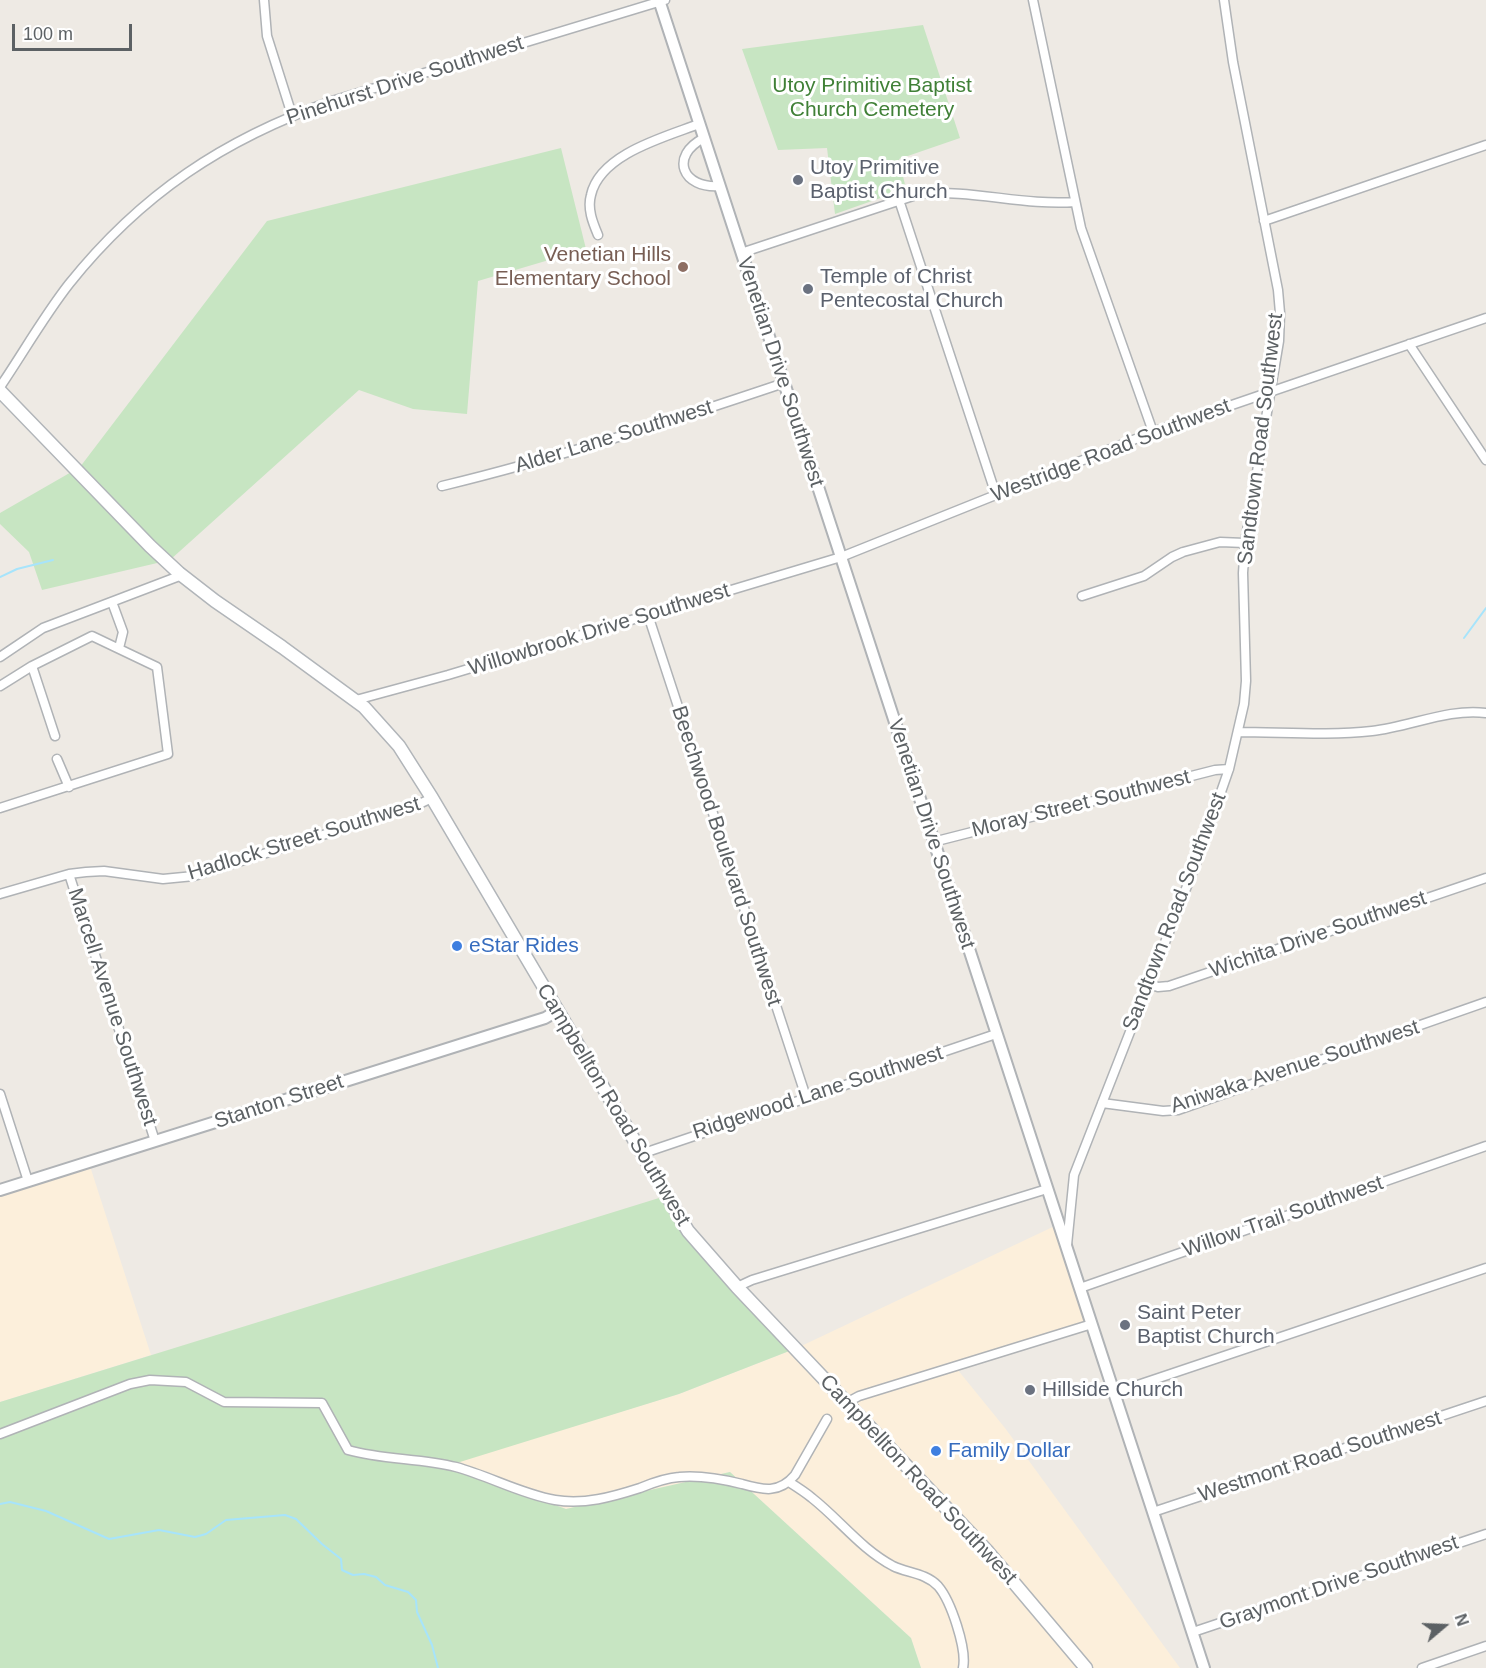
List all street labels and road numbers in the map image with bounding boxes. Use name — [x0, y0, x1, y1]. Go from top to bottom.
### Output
street label: Pinehurst Drive Southwest — [283, 31, 527, 131]
street label: Venetian Drive Southwest — [731, 254, 829, 490]
street label: Sandtown Road Southwest — [1233, 312, 1289, 566]
street label: Westridge Road Southwest — [988, 394, 1234, 508]
street label: Alder Lane Southwest — [512, 395, 716, 479]
street label: Willowbrook Drive Southwest — [465, 578, 733, 682]
street label: Beechwood Boulevard Southwest — [665, 703, 787, 1009]
street label: Venetian Drive Southwest — [882, 716, 980, 952]
street label: Moray Street Southwest — [969, 765, 1193, 843]
street label: Sandtown Road Southwest — [1118, 789, 1232, 1035]
street label: Hadlock Street Southwest — [185, 792, 423, 886]
street label: Marcell Avenue Southwest — [62, 885, 162, 1129]
street label: Wichita Drive Southwest — [1206, 886, 1430, 984]
street label: Campbellton Road Southwest — [531, 979, 695, 1231]
street label: Aniwaka Avenue Southwest — [1167, 1015, 1423, 1119]
street label: Ridgewood Lane Southwest — [690, 1041, 946, 1145]
street label: Stanton Street — [211, 1069, 347, 1135]
street label: Willow Trail Southwest — [1179, 1171, 1387, 1263]
street label: Campbellton Road Southwest — [814, 1370, 1022, 1590]
street label: Westmont Road Southwest — [1195, 1406, 1445, 1508]
street label: Graymont Drive Southwest — [1216, 1530, 1462, 1636]

